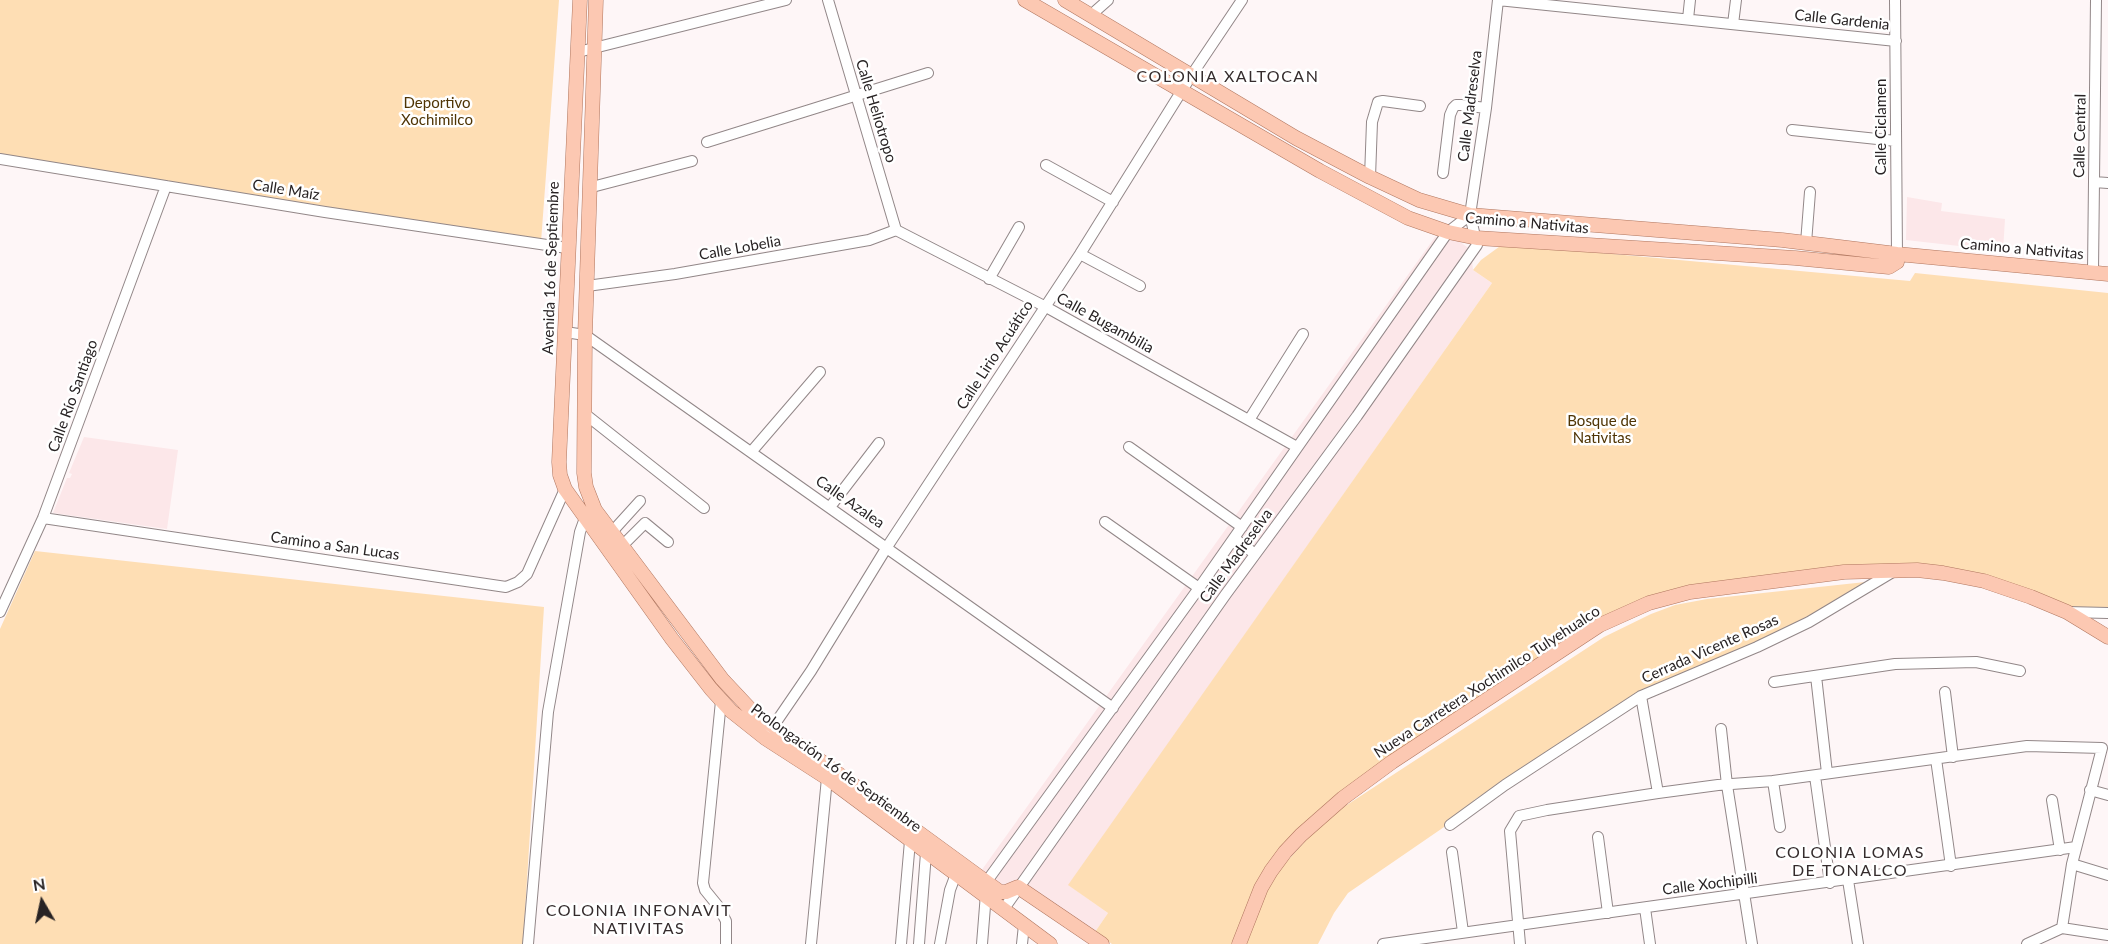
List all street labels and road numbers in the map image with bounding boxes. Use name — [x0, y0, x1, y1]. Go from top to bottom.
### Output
street label: Calle Gardenia — [1794, 6, 1890, 34]
street label: Calle Madreselva — [1454, 49, 1486, 163]
street label: Calle Heliotropo — [852, 57, 900, 165]
street label: Calle Ciclamen — [1872, 79, 1890, 175]
street label: Calle Central — [2070, 94, 2090, 178]
street label: Calle Maíz — [251, 176, 321, 204]
street label: Avenida 16 de Septiembre — [539, 181, 563, 355]
street label: Camino a Nativitas — [1464, 209, 1590, 237]
street label: Calle Lobelia — [698, 232, 782, 264]
street label: Camino a Nativitas — [1959, 235, 2085, 263]
street label: Calle Bugambilia — [1053, 289, 1157, 357]
street label: Calle Lirio Acuático — [953, 297, 1037, 413]
street label: Calle Río Santiago — [44, 337, 102, 455]
street label: Calle Azalea — [812, 472, 888, 532]
street label: Calle Madreselva — [1196, 505, 1276, 607]
street label: Camino a San Lucas — [269, 528, 401, 564]
street label: Nueva Carretera Xochimilco Tulyehualco — [1371, 602, 1603, 762]
street label: Cerrada Vicente Rosas — [1639, 611, 1781, 687]
street label: Prolongación 16 de Septiembre — [747, 700, 925, 836]
street label: Calle Xochipilli — [1661, 869, 1759, 899]

